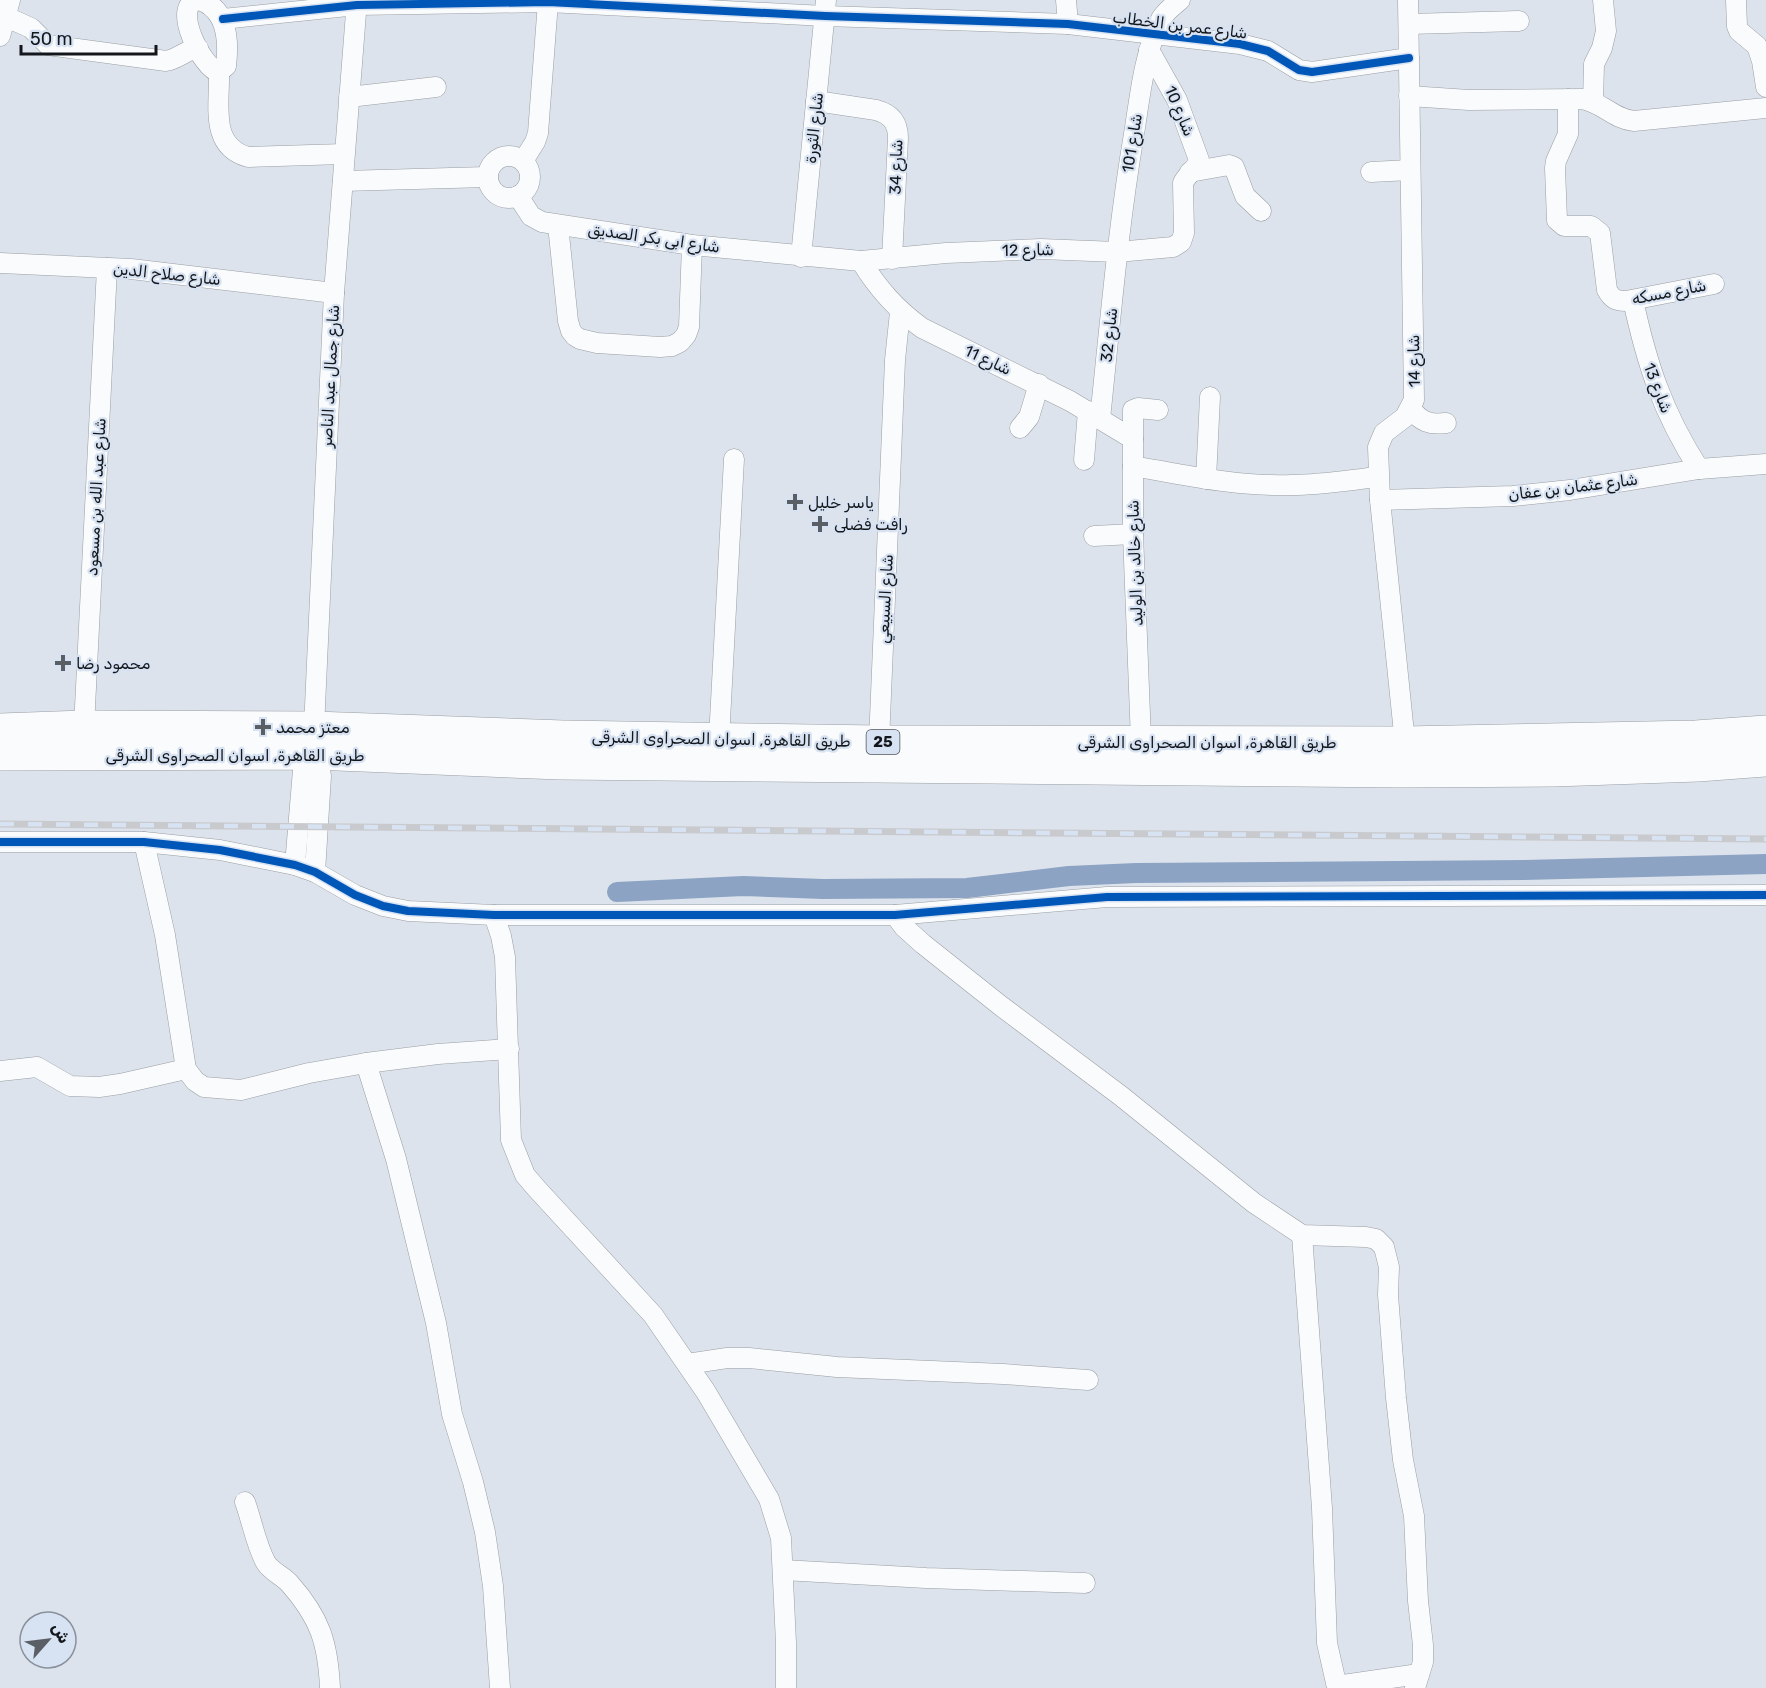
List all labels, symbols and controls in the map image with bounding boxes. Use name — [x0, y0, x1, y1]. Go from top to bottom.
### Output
street label: شارع عمر بن الخطاب — [1111, 7, 1249, 45]
scale bar — [21, 18, 156, 56]
text: 50 m — [30, 28, 73, 50]
street label: شارع 10 — [1159, 83, 1199, 140]
street label: شارع الثورة — [801, 92, 829, 165]
street label: شارع 101 — [1118, 112, 1148, 174]
street label: شارع 34 — [886, 139, 908, 195]
street label: شارع ابى بكر الصديق — [586, 219, 721, 259]
street label: شارع 12 — [1002, 240, 1054, 262]
street label: شارع صلاح الدين — [112, 259, 222, 291]
street label: شارع مسكه — [1630, 275, 1708, 310]
street label: شارع جمال عبد الناصر — [317, 304, 345, 449]
street label: شارع 32 — [1097, 307, 1123, 363]
street label: شارع 14 — [1404, 334, 1426, 387]
street label: شارع 11 — [961, 341, 1014, 381]
street label: شارع 13 — [1638, 360, 1676, 417]
street label: شارع عبد الله بن مسعود — [82, 418, 112, 577]
street label: شارع عثمان بن عفان — [1507, 470, 1639, 506]
marker: ياسر خليل — [786, 493, 804, 511]
place label: ياسر خليل — [808, 493, 874, 513]
street label: شارع خالد بن الوليد — [1123, 500, 1149, 626]
marker: رافت فضلى — [811, 515, 829, 533]
place label: رافت فضلى — [834, 515, 908, 535]
street label: شارع السبيعي — [873, 554, 900, 644]
marker: محمود رضا — [54, 654, 72, 672]
place label: محمود رضا — [76, 654, 150, 674]
marker: معتز محمد — [254, 718, 272, 736]
place label: معتز محمد — [276, 718, 350, 738]
street label: طريق القاهرة, اسوان الصحراوى الشرقى — [591, 727, 851, 752]
road number: 25 — [866, 730, 900, 754]
street label: طريق القاهرة, اسوان الصحراوى الشرقى — [1078, 733, 1336, 753]
street label: طريق القاهرة, اسوان الصحراوى الشرقى — [106, 746, 364, 766]
north arrow — [18, 1610, 78, 1670]
text: ش — [48, 1620, 74, 1647]

